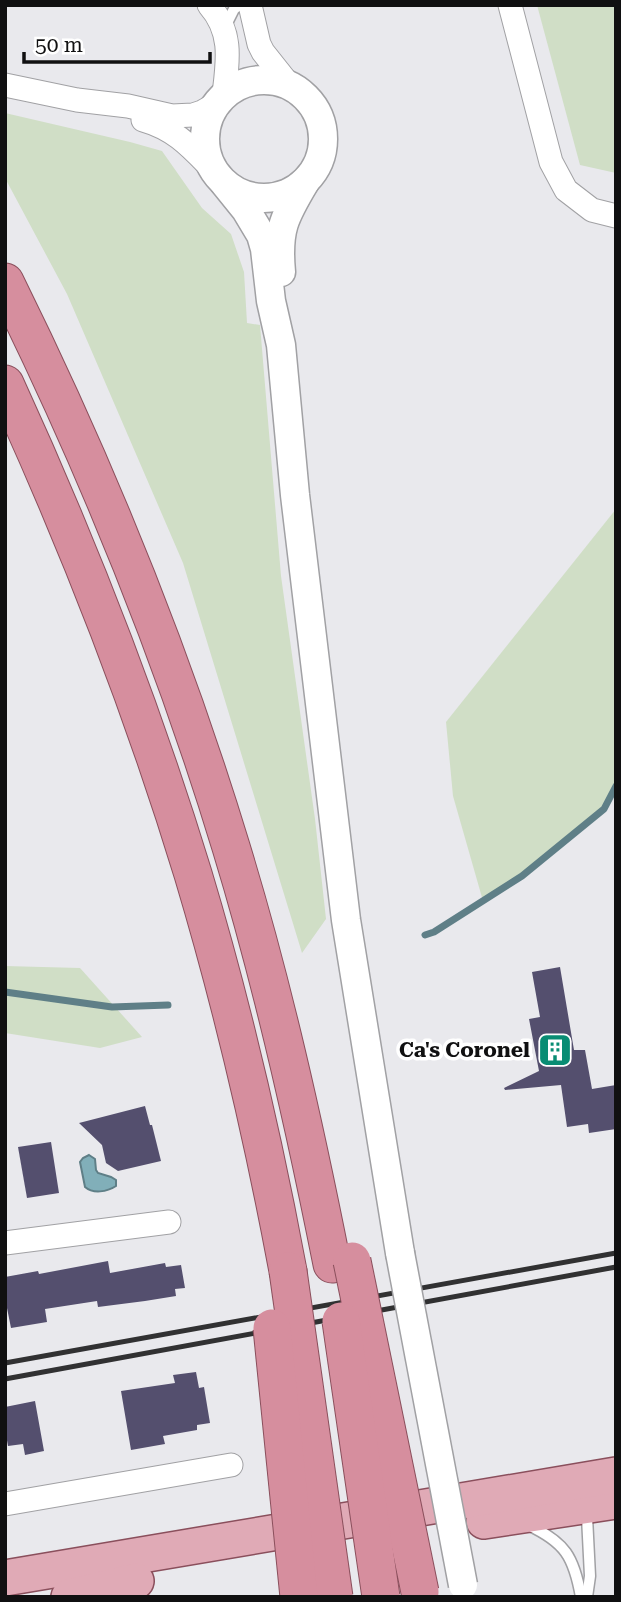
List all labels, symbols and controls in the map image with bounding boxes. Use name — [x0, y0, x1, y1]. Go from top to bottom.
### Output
scale bar — [24, 21, 210, 65]
text: 50 m — [35, 33, 83, 57]
building icon: Ca's Coronel — [536, 1031, 574, 1069]
place label: Ca's Coronel — [399, 1038, 530, 1062]

